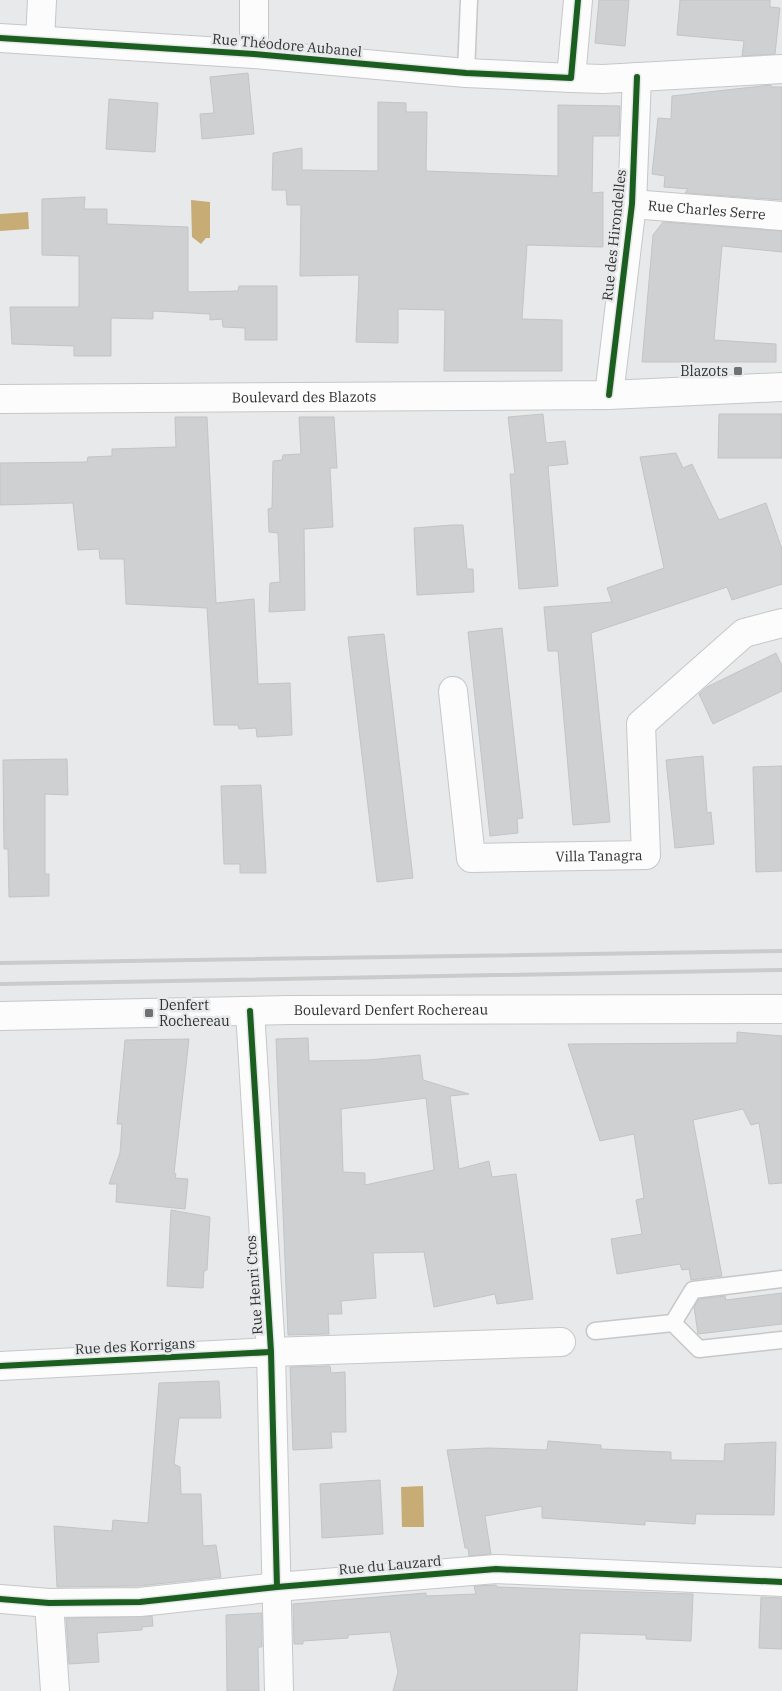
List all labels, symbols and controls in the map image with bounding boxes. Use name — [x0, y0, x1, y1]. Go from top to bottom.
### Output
street label: Rue Théodore Aubanel — [211, 29, 363, 61]
street label: Rue des Hirondelles — [598, 168, 630, 302]
street label: Rue Charles Serre — [647, 196, 766, 224]
place label: Blazots — [680, 362, 728, 380]
marker: Blazots — [732, 365, 744, 377]
street label: Boulevard des Blazots — [232, 388, 377, 406]
street label: Villa Tanagra — [555, 846, 643, 866]
place label: Denfert Rochereau — [159, 996, 230, 1030]
street label: Boulevard Denfert Rochereau — [294, 1001, 489, 1019]
marker: Denfert Rochereau — [143, 1007, 155, 1019]
street label: Rue Henri Cros — [242, 1234, 266, 1335]
street label: Rue des Korrigans — [75, 1334, 196, 1358]
street label: Rue du Lauzard — [338, 1551, 443, 1578]

